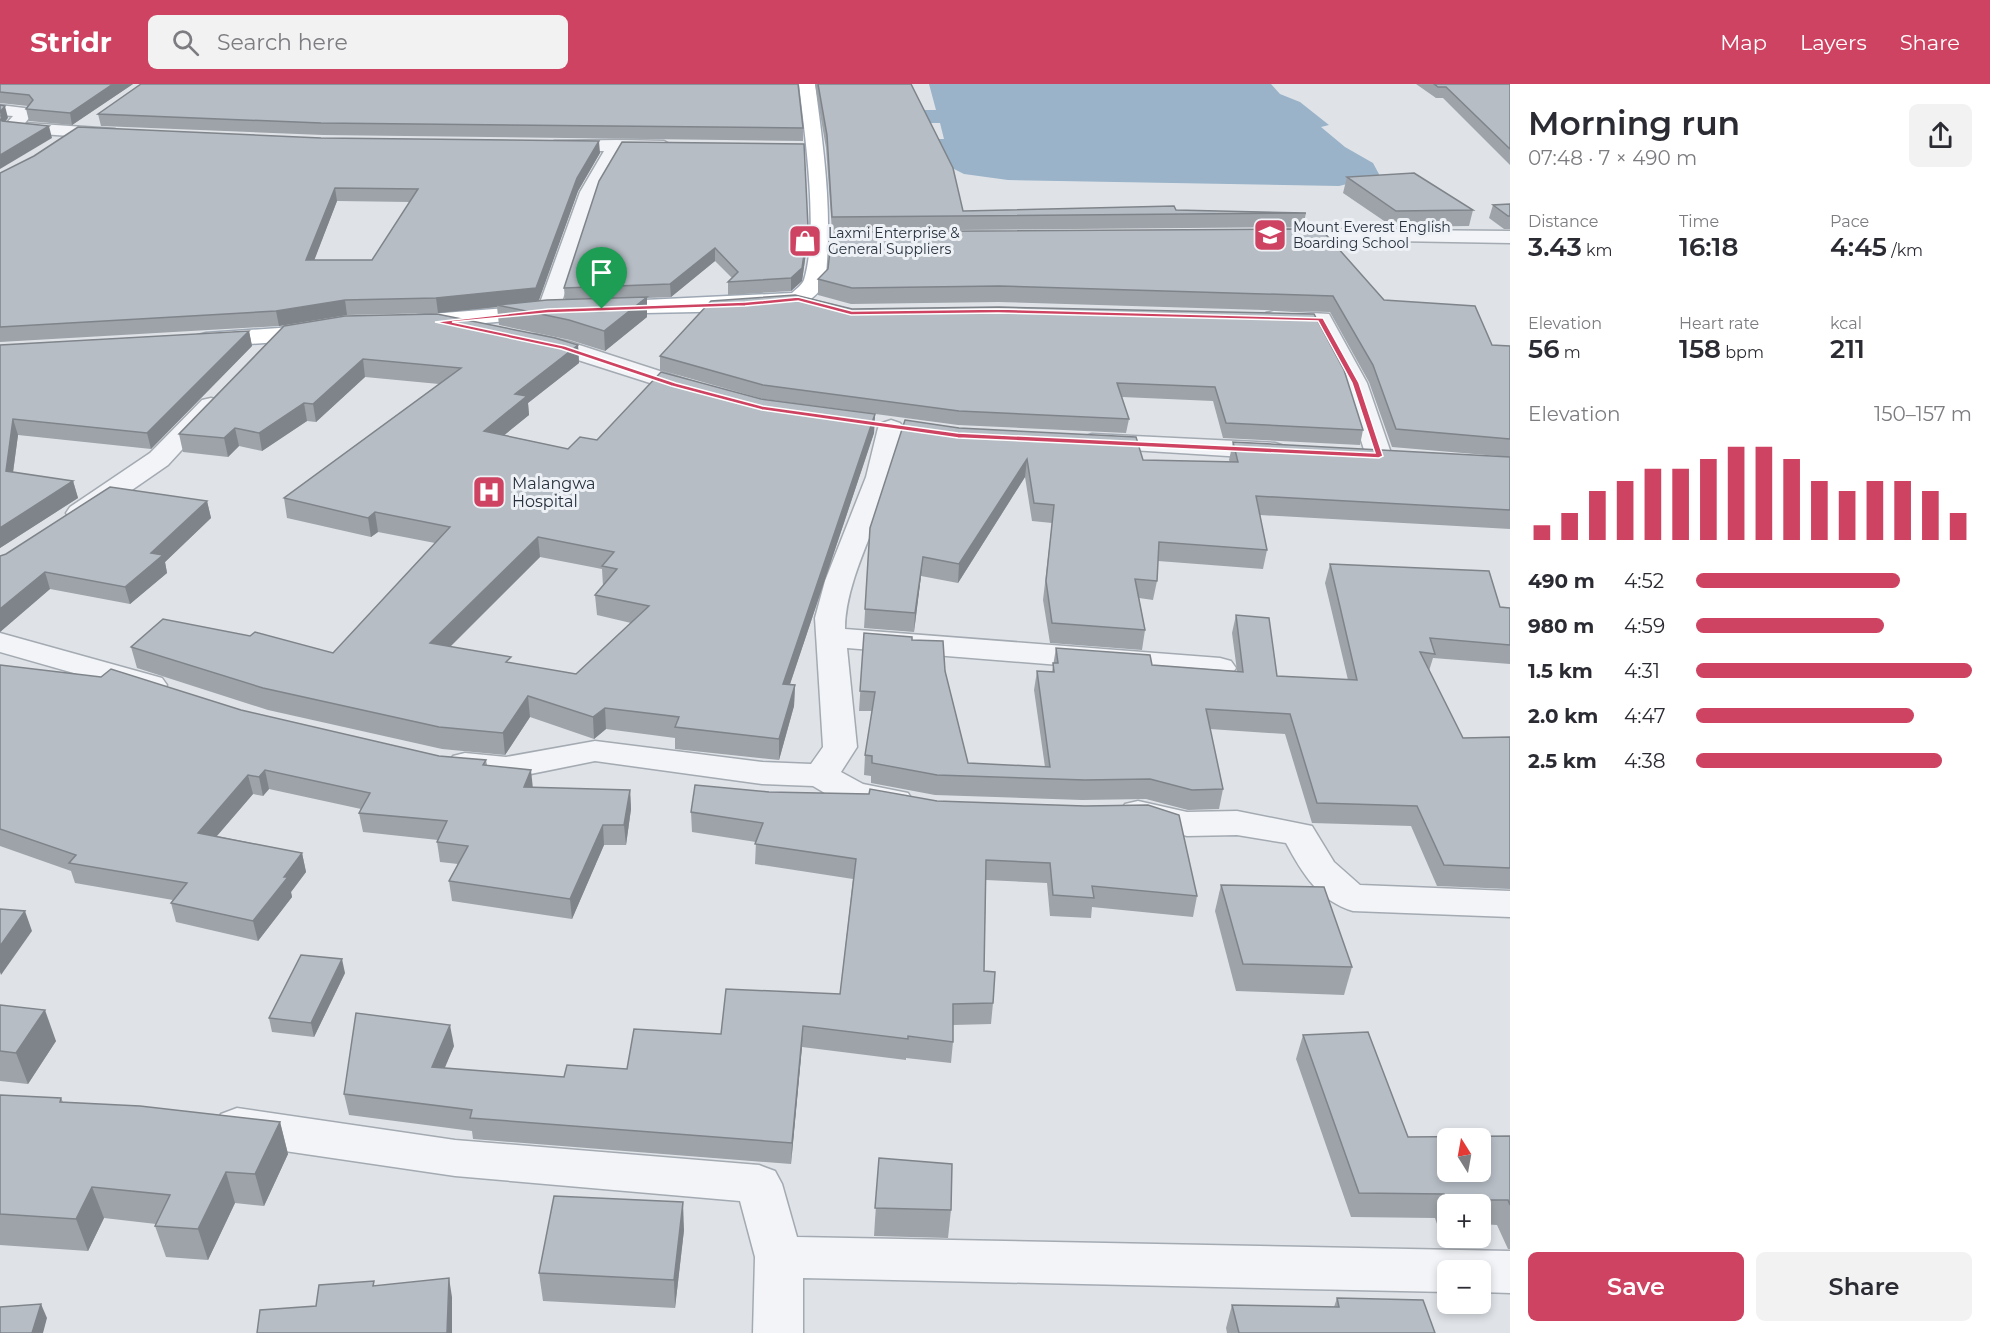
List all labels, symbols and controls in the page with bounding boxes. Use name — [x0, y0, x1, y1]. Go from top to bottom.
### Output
search box — [148, 15, 568, 69]
text: Stridr — [30, 25, 112, 59]
icon: search — [169, 26, 202, 59]
text: Search here — [217, 29, 348, 56]
text: Map — [1720, 30, 1767, 55]
text: Layers — [1800, 30, 1867, 55]
text: Share — [1900, 30, 1960, 55]
text: Morning run — [1528, 103, 1740, 143]
button: share — [1909, 104, 1972, 167]
text: 07:48 · 7 × 490 m — [1528, 146, 1697, 170]
text: Distance — [1528, 212, 1598, 231]
text: Time — [1679, 212, 1719, 231]
text: Pace — [1830, 212, 1869, 231]
school or university icon: Mount Everest English Boarding School — [1252, 217, 1288, 253]
place label: Mount Everest English Boarding School — [1293, 218, 1451, 252]
shop icon: Laxmi Enterprise & General Suppliers — [787, 223, 823, 259]
place label: Laxmi Enterprise & General Suppliers — [828, 224, 960, 258]
text: 3.43 — [1528, 231, 1582, 263]
text: 16:18 — [1679, 231, 1738, 263]
text: 4:45 — [1830, 231, 1887, 263]
text: km — [1582, 241, 1613, 260]
text: /km — [1887, 241, 1923, 260]
pin — [576, 247, 627, 309]
icon: arrive — [585, 256, 618, 289]
text: Elevation — [1528, 314, 1602, 333]
text: Heart rate — [1679, 314, 1759, 333]
text: kcal — [1830, 314, 1862, 333]
text: 56 — [1528, 333, 1560, 365]
text: 158 — [1679, 333, 1721, 365]
text: 211 — [1830, 333, 1865, 365]
text: m — [1560, 343, 1581, 362]
text: bpm — [1721, 343, 1764, 362]
text: Elevation — [1528, 402, 1620, 426]
text: 150–157 m — [1874, 402, 1972, 426]
hospital icon: Malangwa Hospital — [471, 474, 507, 510]
place label: Malangwa Hospital — [512, 474, 595, 511]
text: 490 m — [1528, 569, 1595, 593]
text: 4:52 — [1624, 569, 1664, 593]
text: 980 m — [1528, 614, 1594, 638]
text: 4:59 — [1624, 614, 1665, 638]
text: 1.5 km — [1528, 659, 1593, 683]
text: 4:31 — [1624, 659, 1660, 683]
text: 2.0 km — [1528, 704, 1598, 728]
text: 4:47 — [1624, 704, 1666, 728]
text: 2.5 km — [1528, 749, 1597, 773]
text: 4:38 — [1624, 749, 1666, 773]
north arrow — [1437, 1128, 1491, 1182]
map controls — [1437, 1128, 1491, 1314]
button: + — [1437, 1194, 1491, 1248]
button: Save — [1528, 1252, 1744, 1321]
button: Share — [1756, 1252, 1972, 1321]
button: − — [1437, 1260, 1491, 1314]

